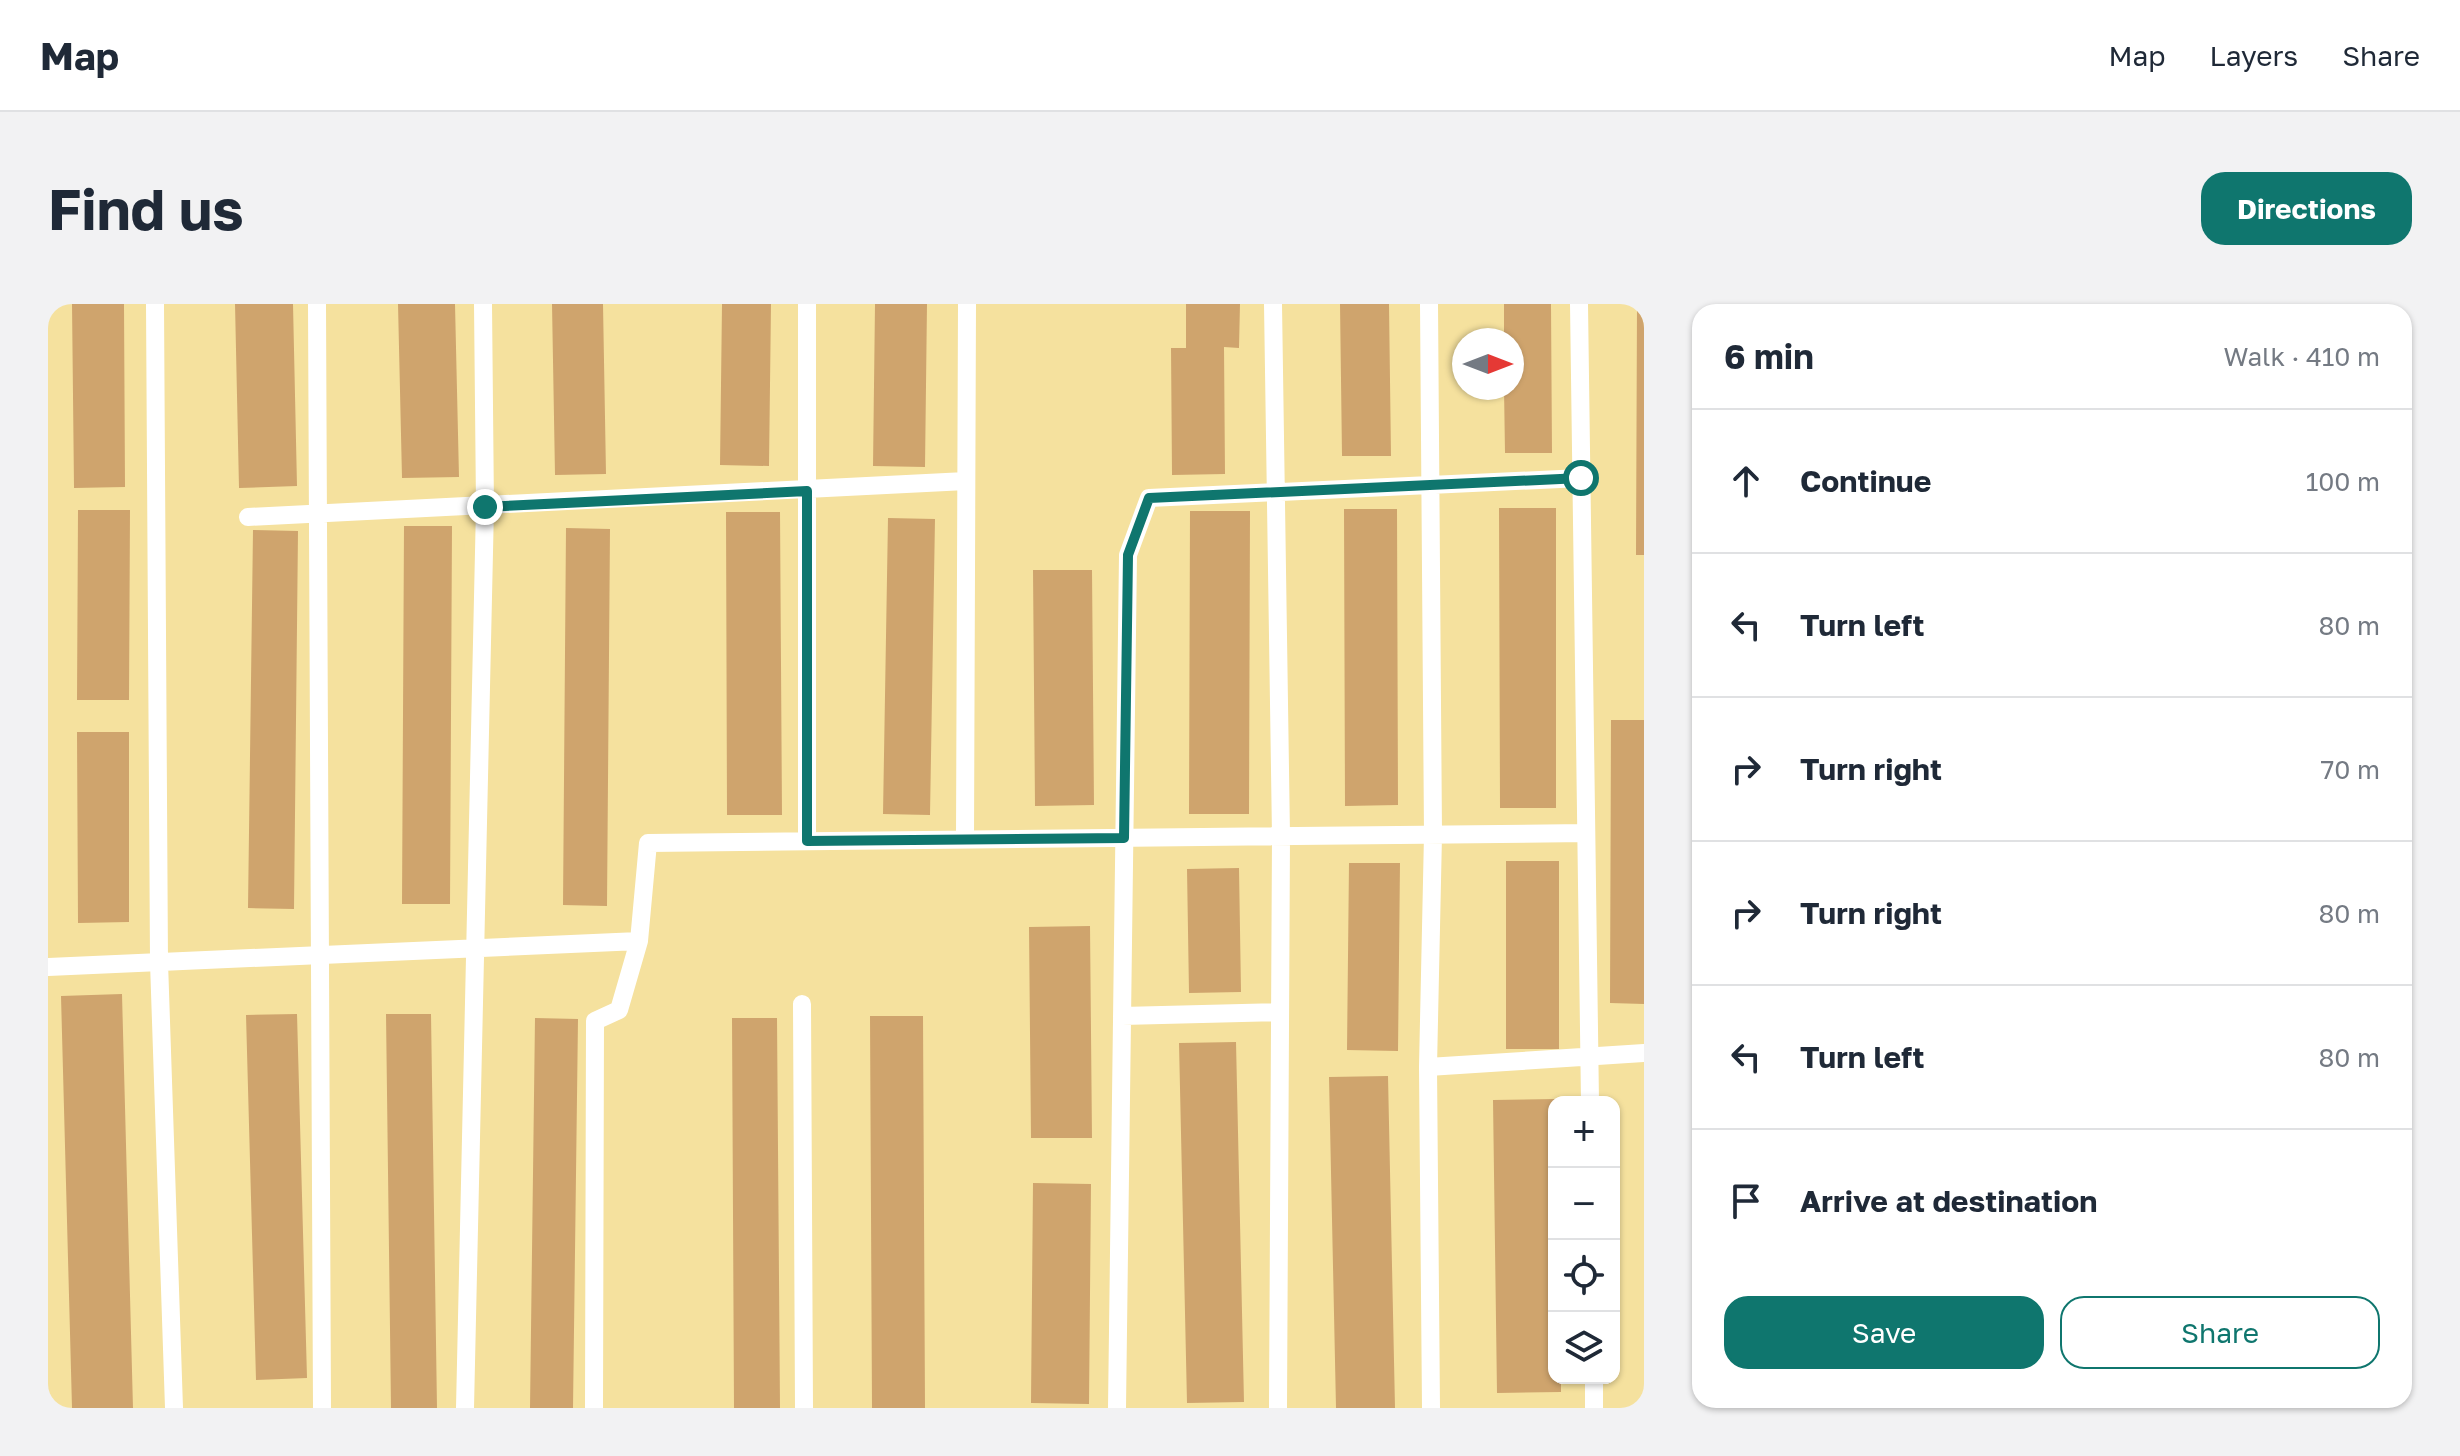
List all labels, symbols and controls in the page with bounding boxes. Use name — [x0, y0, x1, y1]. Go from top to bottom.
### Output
text: Map — [40, 33, 119, 78]
text: Map — [2108, 39, 2166, 72]
text: Layers — [2210, 39, 2298, 72]
text: Share — [2342, 39, 2420, 72]
button: Directions — [2201, 172, 2412, 245]
text: Find us — [48, 175, 244, 242]
north arrow — [1452, 328, 1524, 400]
text: 6 min — [1724, 336, 1814, 376]
text: Walk · 410 m — [2223, 341, 2380, 372]
icon: ahead — [1724, 459, 1768, 503]
route start — [1563, 460, 1599, 496]
text: Continue — [1800, 463, 1931, 499]
text: 100 m — [2306, 466, 2380, 497]
route end — [467, 489, 503, 525]
icon: left — [1724, 603, 1768, 647]
text: Turn left — [1800, 607, 1925, 643]
text: 80 m — [2319, 610, 2380, 641]
icon: right — [1724, 747, 1768, 791]
text: Turn right — [1800, 751, 1942, 787]
text: 70 m — [2321, 754, 2380, 785]
icon: right — [1724, 891, 1768, 935]
text: Turn right — [1800, 895, 1942, 931]
text: 80 m — [2319, 898, 2380, 929]
icon: left — [1724, 1035, 1768, 1079]
text: Turn left — [1800, 1039, 1925, 1075]
text: 80 m — [2319, 1042, 2380, 1073]
map controls — [1548, 1096, 1620, 1384]
button: + — [1548, 1096, 1620, 1168]
button: − — [1548, 1168, 1620, 1240]
icon: arrive — [1724, 1179, 1768, 1223]
text: Arrive at destination — [1800, 1183, 2097, 1219]
button: locate — [1548, 1240, 1620, 1312]
button: Save — [1724, 1296, 2044, 1369]
button: Share — [2060, 1296, 2380, 1369]
button: layers — [1548, 1312, 1620, 1384]

